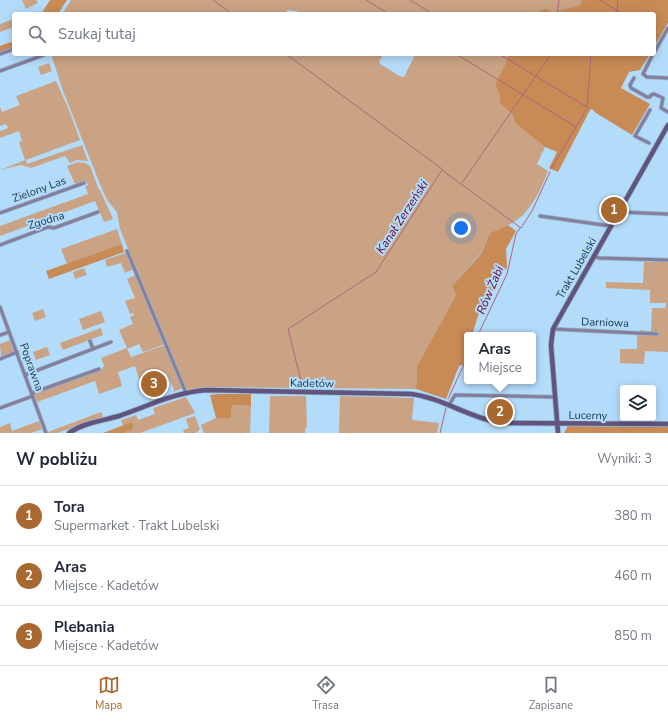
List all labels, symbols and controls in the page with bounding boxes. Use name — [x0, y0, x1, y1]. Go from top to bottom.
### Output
search box — [12, 12, 656, 56]
icon: search — [26, 23, 48, 45]
text: Szukaj tutaj — [58, 24, 136, 44]
street label: Zielony Las — [10, 173, 68, 206]
water label: Kanał Zerzeński — [372, 177, 432, 257]
pin: 1 — [601, 195, 627, 225]
street label: Zgodna — [26, 208, 66, 233]
your location — [451, 218, 471, 238]
street label: Trakt Lubelski — [553, 235, 600, 302]
water label: Rów Żabi — [473, 263, 507, 316]
street label: Darniowa — [581, 314, 629, 331]
popup — [464, 332, 536, 384]
text: Aras — [478, 339, 511, 359]
street label: Poprawna — [16, 341, 47, 393]
text: Miejsce — [478, 359, 522, 377]
pin: 3 — [141, 369, 167, 399]
street label: Kadetów — [290, 376, 334, 391]
map controls — [620, 385, 656, 421]
button: layers — [620, 385, 656, 421]
pin: 2 — [487, 397, 513, 427]
street label: Lucerny — [569, 408, 608, 423]
text: W pobliżu — [16, 448, 97, 471]
text: Wyniki: 3 — [597, 450, 652, 468]
text: Tora — [54, 497, 85, 517]
text: 1 — [25, 507, 33, 525]
text: 380 m — [614, 507, 652, 525]
text: Supermarket · Trakt Lubelski — [54, 517, 219, 535]
text: Aras — [54, 557, 87, 577]
text: 2 — [25, 567, 33, 585]
text: 460 m — [614, 567, 652, 585]
text: Miejsce · Kadetów — [54, 577, 159, 595]
text: Plebania — [54, 617, 115, 637]
text: 3 — [25, 627, 33, 645]
text: 850 m — [614, 627, 652, 645]
text: Miejsce · Kadetów — [54, 637, 159, 655]
tab: Mapa — [95, 674, 122, 713]
tab: Trasa — [312, 674, 339, 713]
tab: Zapisane — [529, 674, 573, 713]

